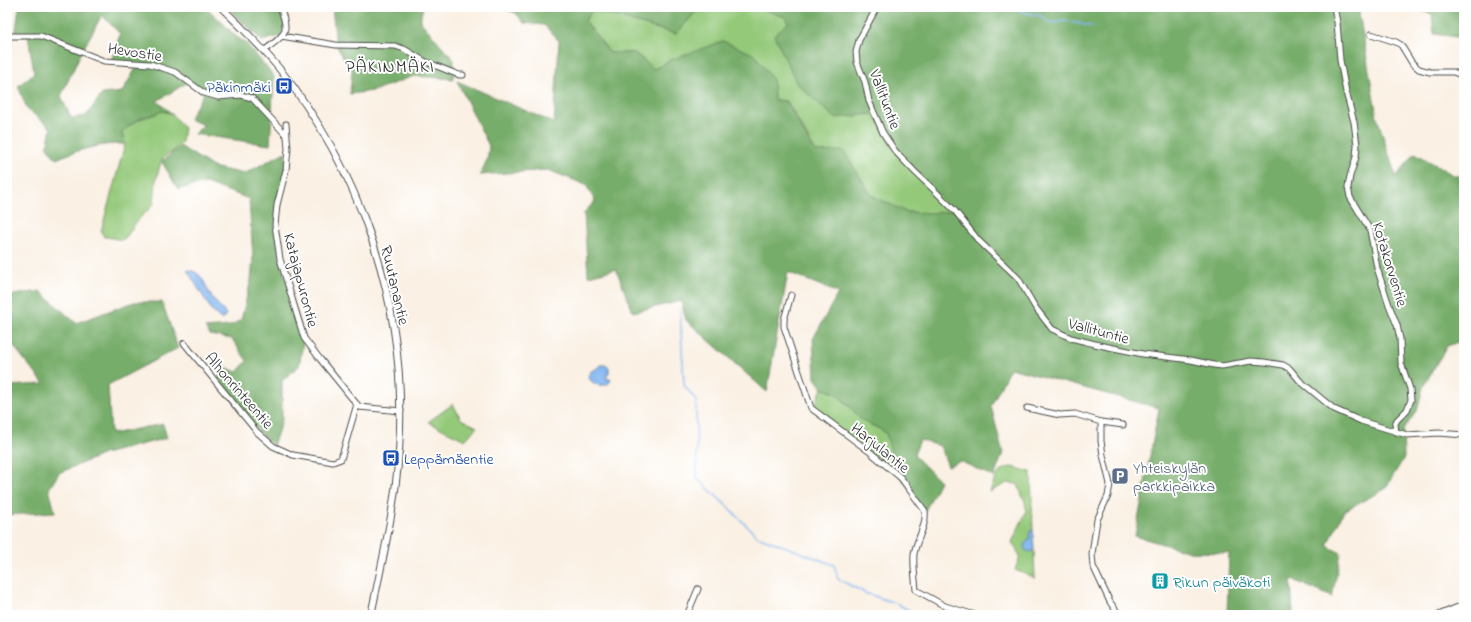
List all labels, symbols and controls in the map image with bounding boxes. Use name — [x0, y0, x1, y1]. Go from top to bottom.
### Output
street label: Hevostie — [106, 37, 164, 69]
district label: PÄKINMÄKI — [345, 55, 435, 81]
street label: Vallituntie — [861, 65, 907, 134]
place label: Päkinmäki — [206, 76, 271, 100]
bus stop icon: Päkinmäki — [274, 76, 294, 96]
street label: Kotakorventie — [1365, 219, 1414, 311]
street label: Katajapurontie — [276, 231, 324, 331]
street label: Ruutanantie — [373, 243, 415, 328]
street label: Vallituntie — [1064, 312, 1132, 352]
street label: Alhonrinteentie — [198, 348, 279, 436]
street label: Harjulantie — [845, 417, 915, 480]
bus stop icon: Leppämäentie — [381, 448, 401, 468]
place label: Leppämäentie — [404, 448, 494, 472]
place label: Yhteiskylän parkkipaikka — [1133, 457, 1215, 499]
parking icon: Yhteiskylän parkkipaikka — [1110, 466, 1130, 486]
building icon: Rikun päiväkoti — [1150, 571, 1170, 591]
place label: Rikun päiväkoti — [1173, 571, 1270, 595]

